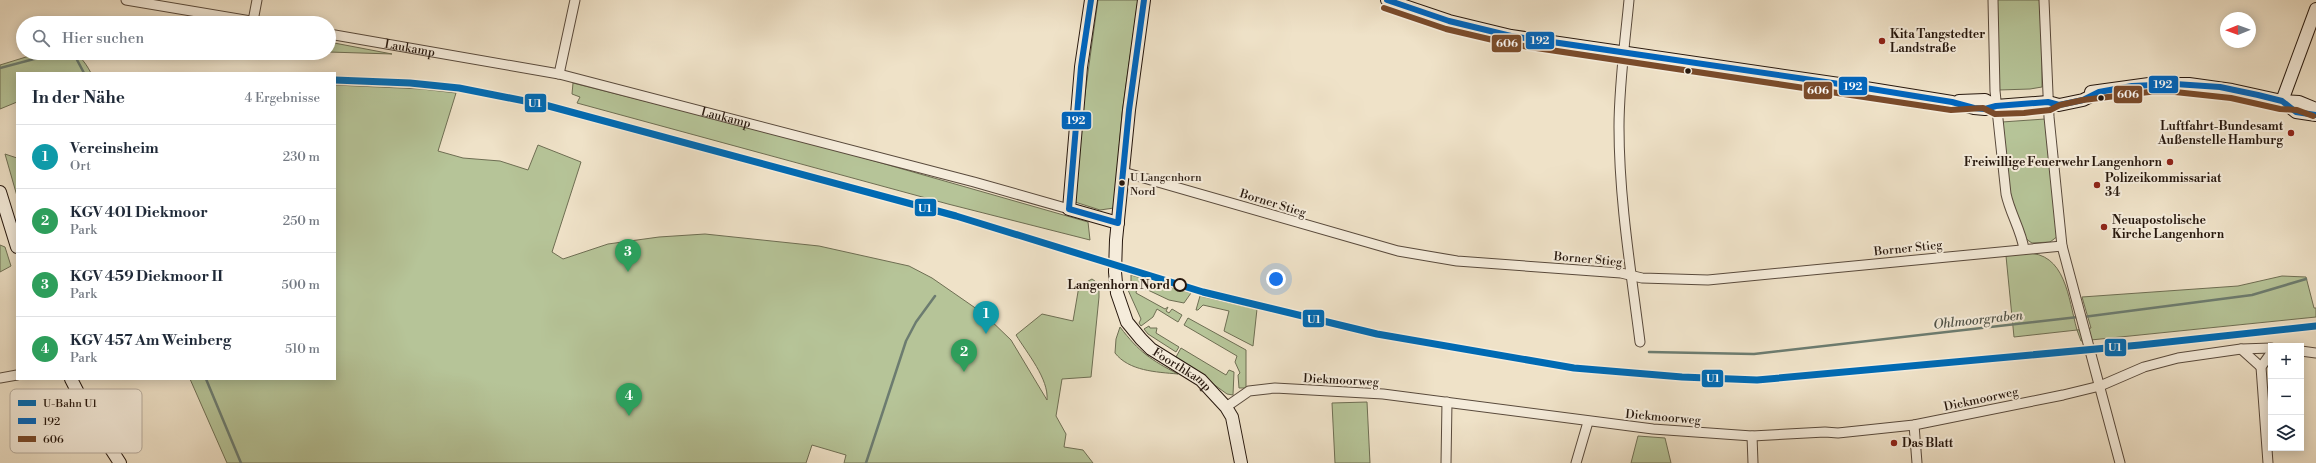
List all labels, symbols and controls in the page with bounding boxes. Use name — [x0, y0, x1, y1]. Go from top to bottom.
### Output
north arrow — [2220, 12, 2256, 48]
search box — [16, 16, 336, 60]
icon: search — [30, 27, 52, 49]
place label: Kita Tangstedter Landstraße — [1890, 27, 1985, 56]
text: Hier suchen — [62, 29, 144, 48]
line badge: 192 — [1525, 31, 1555, 50]
line badge: 606 — [1491, 34, 1522, 53]
text: 192 — [1531, 34, 1550, 48]
marker: Kita Tangstedter Landstraße — [1877, 36, 1887, 46]
street label: Laukamp — [383, 37, 436, 60]
text: 606 — [1496, 37, 1518, 51]
unlabelled marker — [1683, 66, 1693, 76]
line badge: 192 — [2148, 75, 2179, 94]
line badge: 192 — [1838, 76, 1868, 96]
text: 192 — [2154, 78, 2173, 92]
text: 192 — [1844, 80, 1863, 94]
line badge: 606 — [1803, 81, 1833, 100]
text: 606 — [1807, 84, 1829, 98]
line badge: 606 — [2113, 85, 2143, 104]
text: In der Nähe — [32, 87, 125, 109]
text: 606 — [2117, 88, 2139, 102]
text: 4 Ergebnisse — [245, 90, 320, 106]
line badge: U1 — [524, 93, 547, 113]
unlabelled marker — [2096, 93, 2106, 103]
text: U1 — [528, 97, 543, 111]
street label: Laukamp — [699, 104, 752, 132]
line badge: 192 — [1061, 111, 1092, 130]
text: 192 — [1067, 114, 1086, 128]
place label: Luftfahrt-Bundesamt Außenstelle Hamburg — [2157, 119, 2284, 148]
marker: Luftfahrt-Bundesamt Außenstelle Hamburg — [2286, 128, 2296, 138]
text: Vereinsheim — [70, 139, 159, 158]
text: 1 — [42, 149, 48, 165]
text: 230 m — [283, 149, 320, 165]
place label: Freiwillige Feuerwehr Langenhorn — [1964, 155, 2163, 170]
marker: Freiwillige Feuerwehr Langenhorn — [2165, 157, 2175, 167]
text: Ort — [70, 158, 91, 174]
place label: U Langenhorn Nord — [1130, 171, 1202, 199]
place label: Polizeikommissariat 34 — [2105, 171, 2222, 200]
marker: U Langenhorn Nord — [1117, 178, 1127, 188]
marker: Polizeikommissariat 34 — [2092, 180, 2102, 190]
street label: Borner Stieg — [1237, 186, 1309, 221]
line badge: U1 — [914, 198, 937, 217]
text: U1 — [918, 202, 933, 216]
text: KGV 401 Diekmoor — [70, 203, 208, 222]
text: 2 — [41, 213, 49, 229]
text: 250 m — [283, 213, 320, 229]
place label: Neuapostolische Kirche Langenhorn — [2112, 213, 2225, 242]
text: Park — [70, 222, 97, 238]
marker: Neuapostolische Kirche Langenhorn — [2099, 222, 2109, 232]
street label: Borner Stieg — [1872, 237, 1944, 260]
pin: 3 — [615, 239, 641, 272]
street label: Borner Stieg — [1552, 249, 1624, 270]
text: KGV 459 Diekmoor II — [70, 267, 223, 286]
your location — [1266, 269, 1286, 289]
text: 3 — [41, 277, 49, 293]
text: 500 m — [282, 277, 320, 293]
place label: Langenhorn Nord — [1068, 278, 1170, 293]
marker: Langenhorn Nord — [1173, 278, 1187, 292]
text: Park — [70, 286, 97, 302]
pin: 1 — [973, 301, 999, 334]
water label: Ohlmoorgraben — [1932, 307, 2024, 333]
line badge: U1 — [1302, 309, 1325, 328]
text: U1 — [1307, 313, 1322, 327]
text: KGV 457 Am Weinberg — [70, 331, 231, 350]
line badge: U1 — [2104, 338, 2127, 357]
pin: 2 — [951, 339, 977, 372]
text: 4 — [41, 341, 49, 357]
text: 510 m — [285, 341, 320, 357]
text: U1 — [2108, 341, 2123, 355]
map controls — [2268, 343, 2304, 451]
button: + — [2268, 343, 2304, 379]
street label: Foorthkamp — [1150, 345, 1215, 395]
text: Park — [70, 350, 97, 366]
line badge: U1 — [1701, 369, 1724, 388]
street label: Diekmoorweg — [1303, 371, 1380, 390]
text: U1 — [1706, 372, 1721, 386]
button: − — [2268, 379, 2304, 415]
pin: 4 — [616, 383, 642, 416]
street label: Diekmoorweg — [1943, 384, 2020, 415]
legend — [10, 389, 142, 453]
text: U-Bahn U1 — [43, 397, 97, 411]
street label: Diekmoorweg — [1625, 407, 1702, 428]
text: 192 — [43, 415, 60, 429]
button: layers — [2268, 415, 2304, 451]
text: 606 — [43, 433, 64, 447]
place label: Das Blatt — [1902, 436, 1954, 451]
marker: Das Blatt — [1889, 438, 1899, 448]

